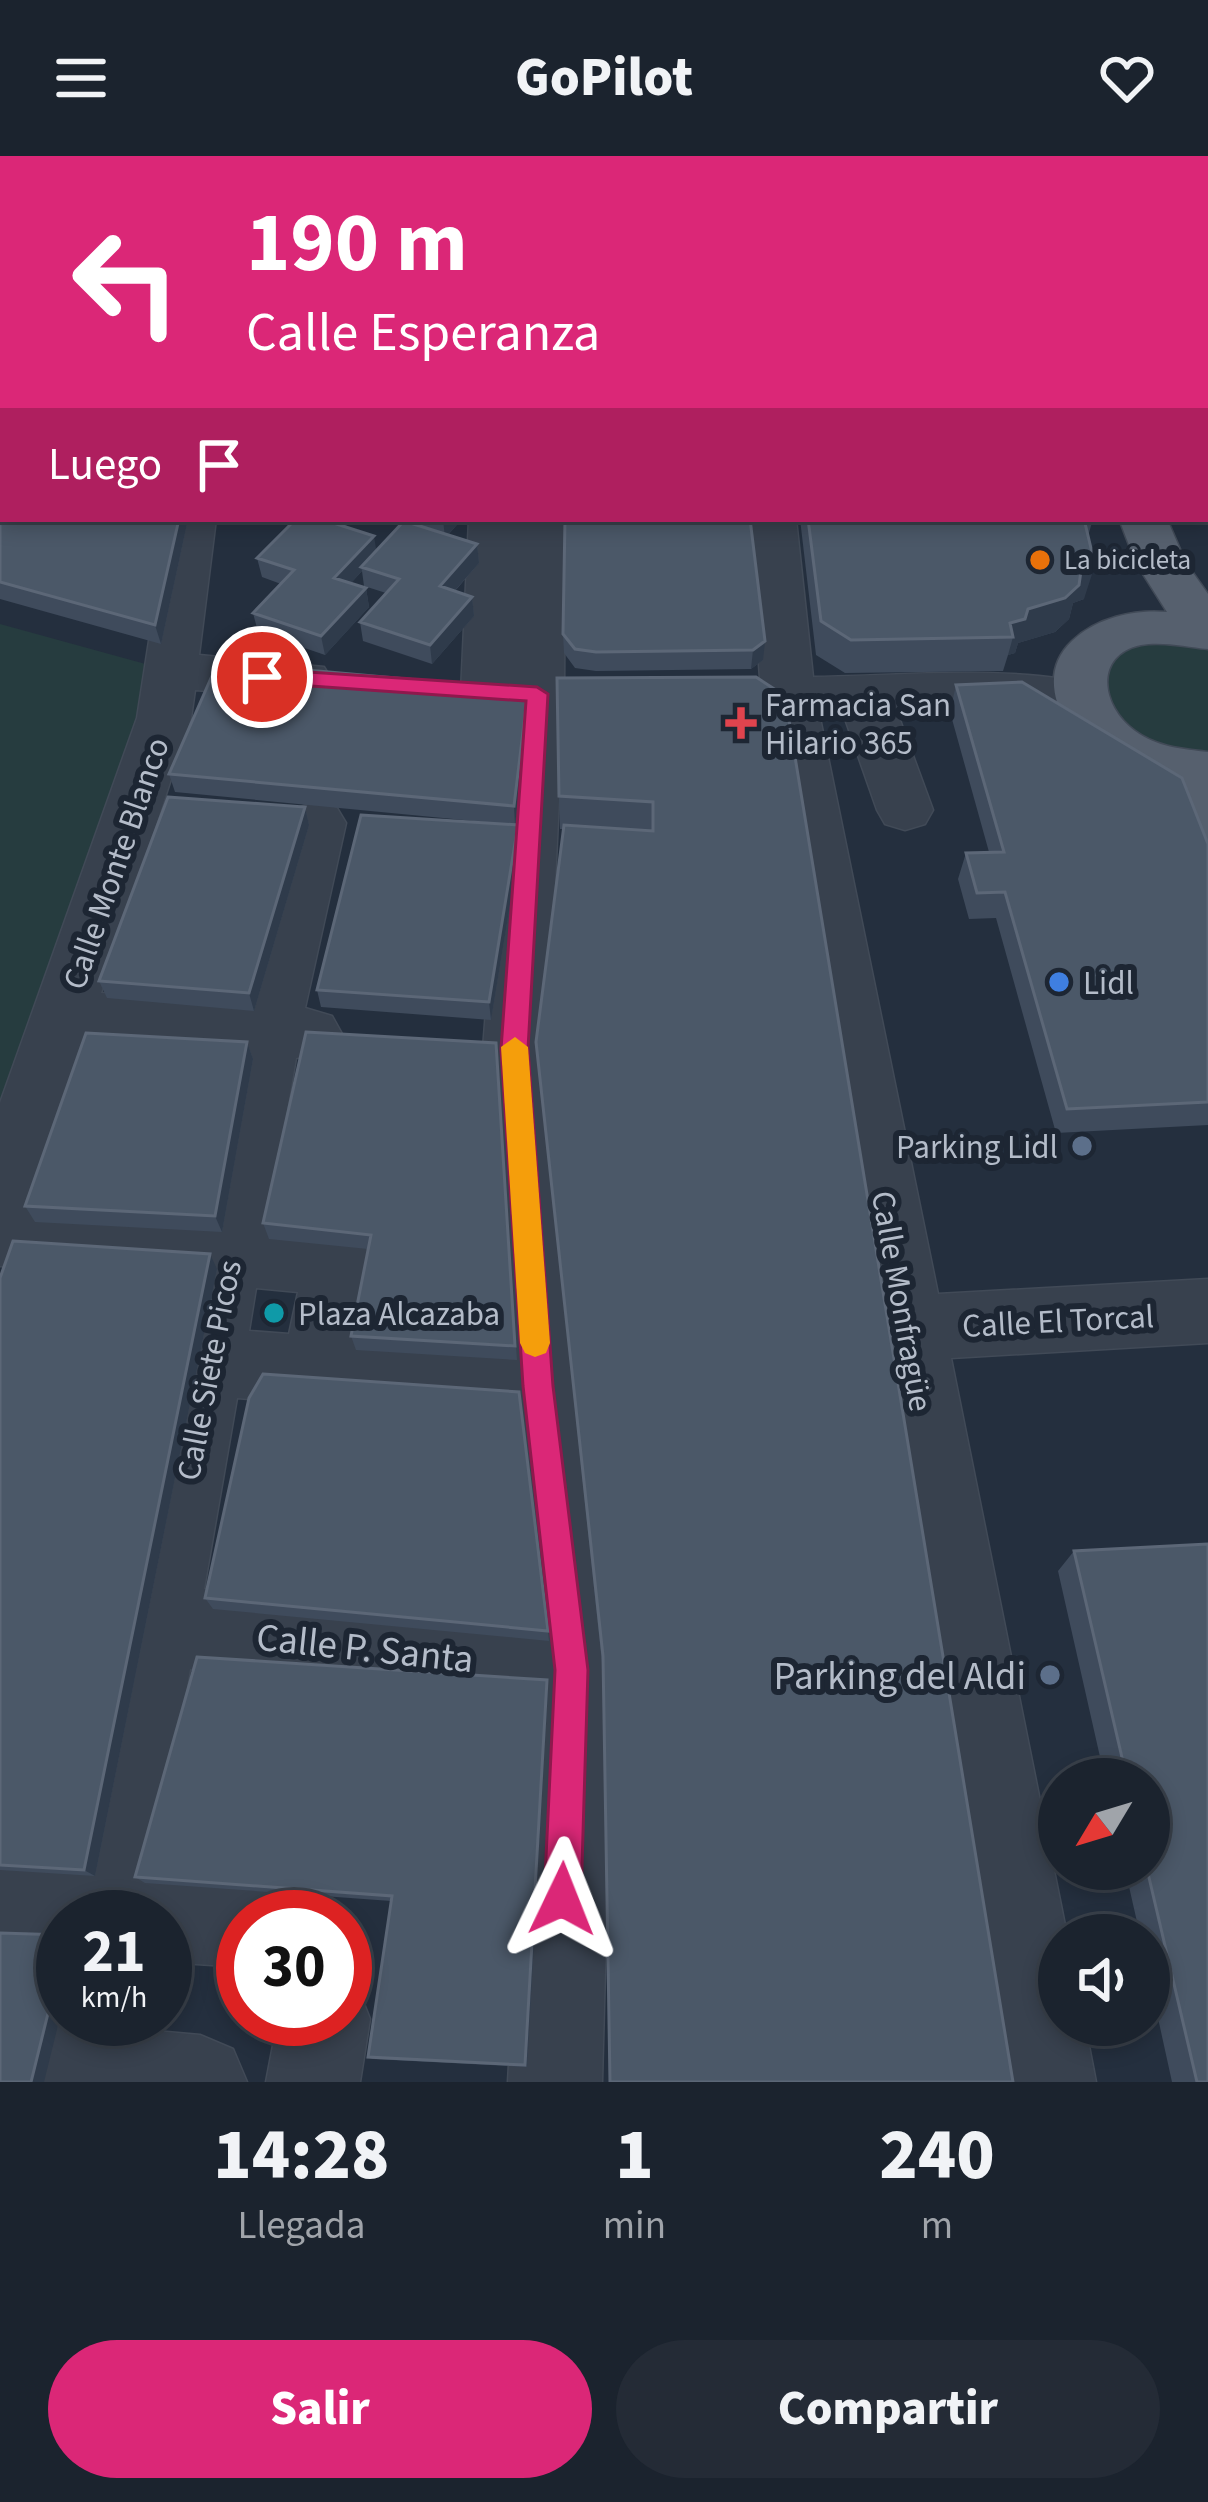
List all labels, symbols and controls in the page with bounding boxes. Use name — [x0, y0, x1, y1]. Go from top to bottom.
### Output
text: GoPilot — [515, 40, 693, 117]
icon: menu — [48, 45, 114, 111]
icon: heart — [1094, 45, 1160, 111]
text: 190 m — [246, 184, 468, 304]
icon: left — [48, 204, 204, 360]
text: Calle Esperanza — [246, 295, 600, 372]
icon: arrive — [186, 432, 252, 498]
text: Luego — [48, 433, 162, 497]
place label: La bicicleta — [1064, 541, 1191, 580]
marker: La bicicleta — [1027, 547, 1053, 573]
pin — [211, 626, 313, 728]
icon: arrive — [229, 644, 295, 710]
place label: Farmacia San Hilario 365 — [765, 682, 951, 767]
marker: Farmacia San Hilario 365 — [728, 710, 754, 736]
street label: Calle Monte Blanco — [51, 731, 182, 996]
place label: Lidl — [1083, 960, 1134, 1007]
marker: Lidl — [1046, 969, 1072, 995]
place label: Parking Lidl — [896, 1124, 1058, 1171]
marker: Parking Lidl — [1069, 1133, 1095, 1159]
street label: Calle Monfragüe — [859, 1187, 944, 1415]
street label: Calle Siete Picos — [165, 1256, 254, 1484]
place label: Plaza Alcazaba — [298, 1291, 500, 1338]
street label: Calle El Torcal — [961, 1293, 1155, 1350]
marker: Plaza Alcazaba — [261, 1300, 287, 1326]
street label: Calle P. Santa — [253, 1610, 476, 1688]
place label: Parking del Aldi — [774, 1649, 1026, 1705]
marker: Parking del Aldi — [1037, 1662, 1063, 1688]
north arrow — [1038, 1758, 1170, 1890]
map controls — [1038, 1758, 1170, 2046]
position arrow — [499, 1836, 625, 1962]
speed limit sign: 30 — [216, 1890, 372, 2046]
text: 21 — [82, 1910, 146, 1995]
button: sound — [1038, 1914, 1170, 2046]
text: km/h — [81, 1976, 147, 2019]
text: 14:28 — [213, 2104, 389, 2207]
text: 1 — [615, 2104, 654, 2207]
text: 240 — [879, 2104, 995, 2207]
text: Llegada — [237, 2198, 365, 2254]
text: min — [603, 2198, 666, 2254]
text: m — [921, 2198, 953, 2254]
button: Salir — [48, 2340, 592, 2478]
button: Compartir — [616, 2340, 1160, 2478]

